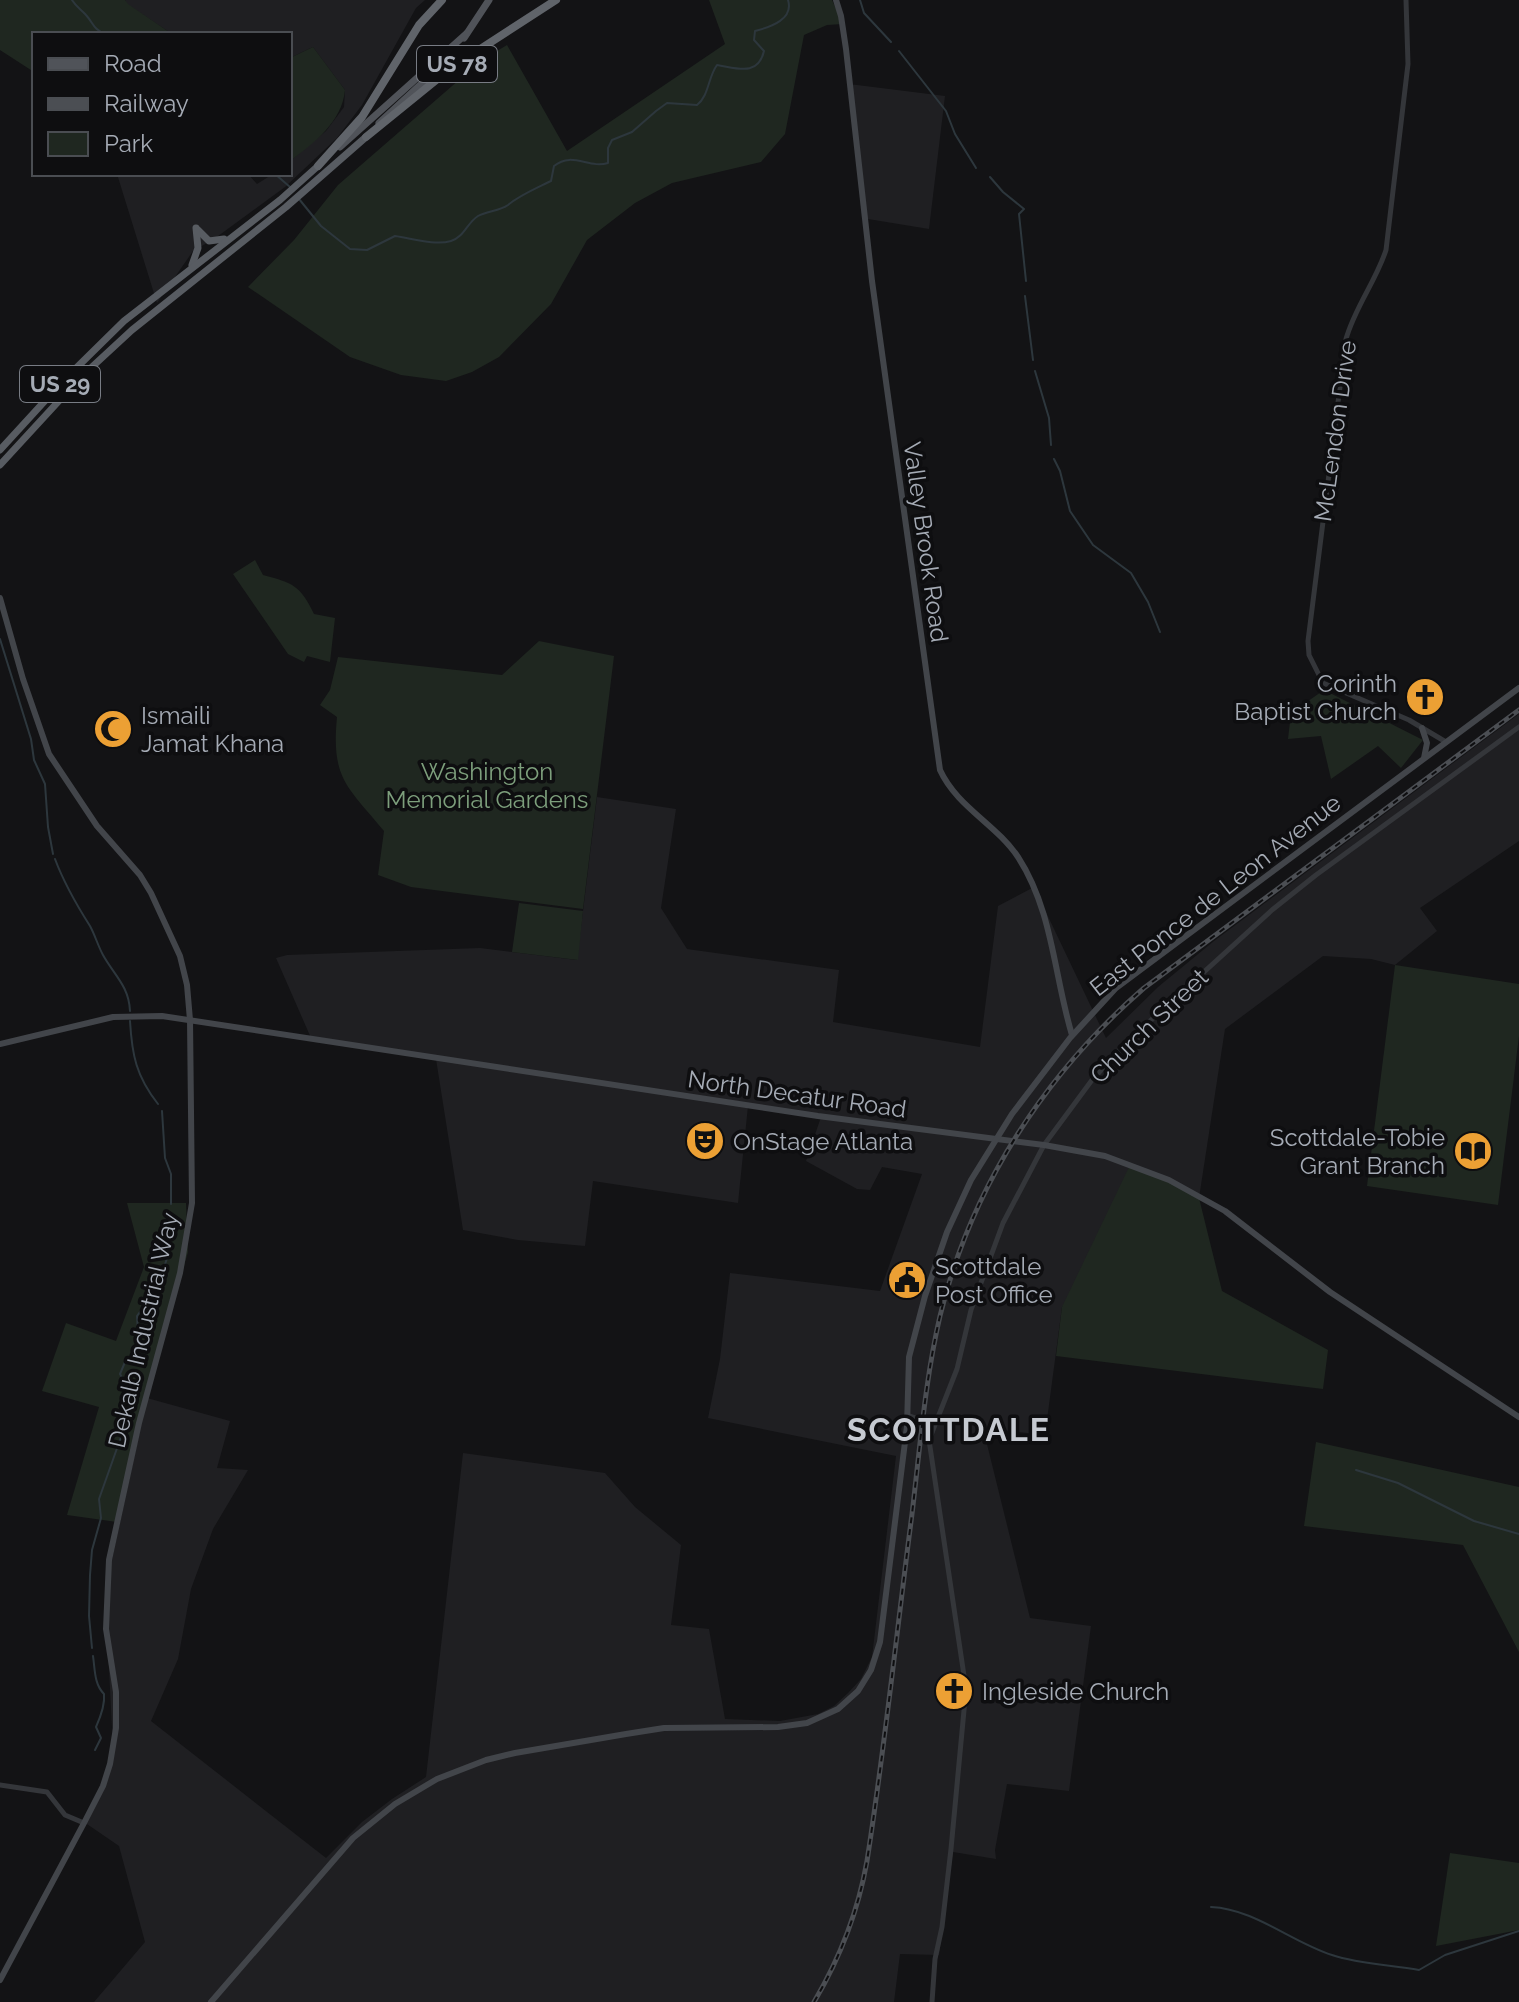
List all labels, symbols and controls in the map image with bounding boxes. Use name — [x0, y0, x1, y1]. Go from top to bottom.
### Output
legend — [32, 32, 292, 176]
road number: US 78 — [417, 46, 497, 82]
text: Road — [104, 49, 162, 78]
text: Railway — [104, 89, 189, 118]
text: Park — [104, 129, 153, 158]
street label: McLendon Drive — [1308, 339, 1362, 523]
road number: US 29 — [20, 366, 100, 402]
street label: Valley Brook Road — [898, 440, 954, 644]
place label: Corinth Baptist Church — [1234, 669, 1397, 726]
church icon: Corinth Baptist Church — [1404, 676, 1446, 718]
place label: Ismaili Jamat Khana — [141, 701, 284, 758]
mosque icon: Ismaili Jamat Khana — [92, 708, 134, 750]
park label: Washington Memorial Gardens — [386, 757, 588, 814]
street label: East Ponce de Leon Avenue — [1084, 788, 1346, 1002]
street label: Church Street — [1084, 963, 1214, 1089]
street label: North Decatur Road — [686, 1064, 908, 1124]
theatre icon: OnStage Atlanta — [684, 1120, 726, 1162]
place label: Scottdale-Tobie Grant Branch — [1270, 1123, 1445, 1180]
place label: OnStage Atlanta — [733, 1127, 913, 1156]
library icon: Scottdale-Tobie Grant Branch — [1452, 1130, 1494, 1172]
street label: Dekalb Industrial Way — [102, 1210, 184, 1450]
place label: Scottdale Post Office — [935, 1252, 1053, 1309]
public building icon: Scottdale Post Office — [886, 1259, 928, 1301]
district label: SCOTTDALE — [847, 1411, 1051, 1448]
church icon: Ingleside Church — [933, 1670, 975, 1712]
place label: Ingleside Church — [982, 1677, 1169, 1706]

